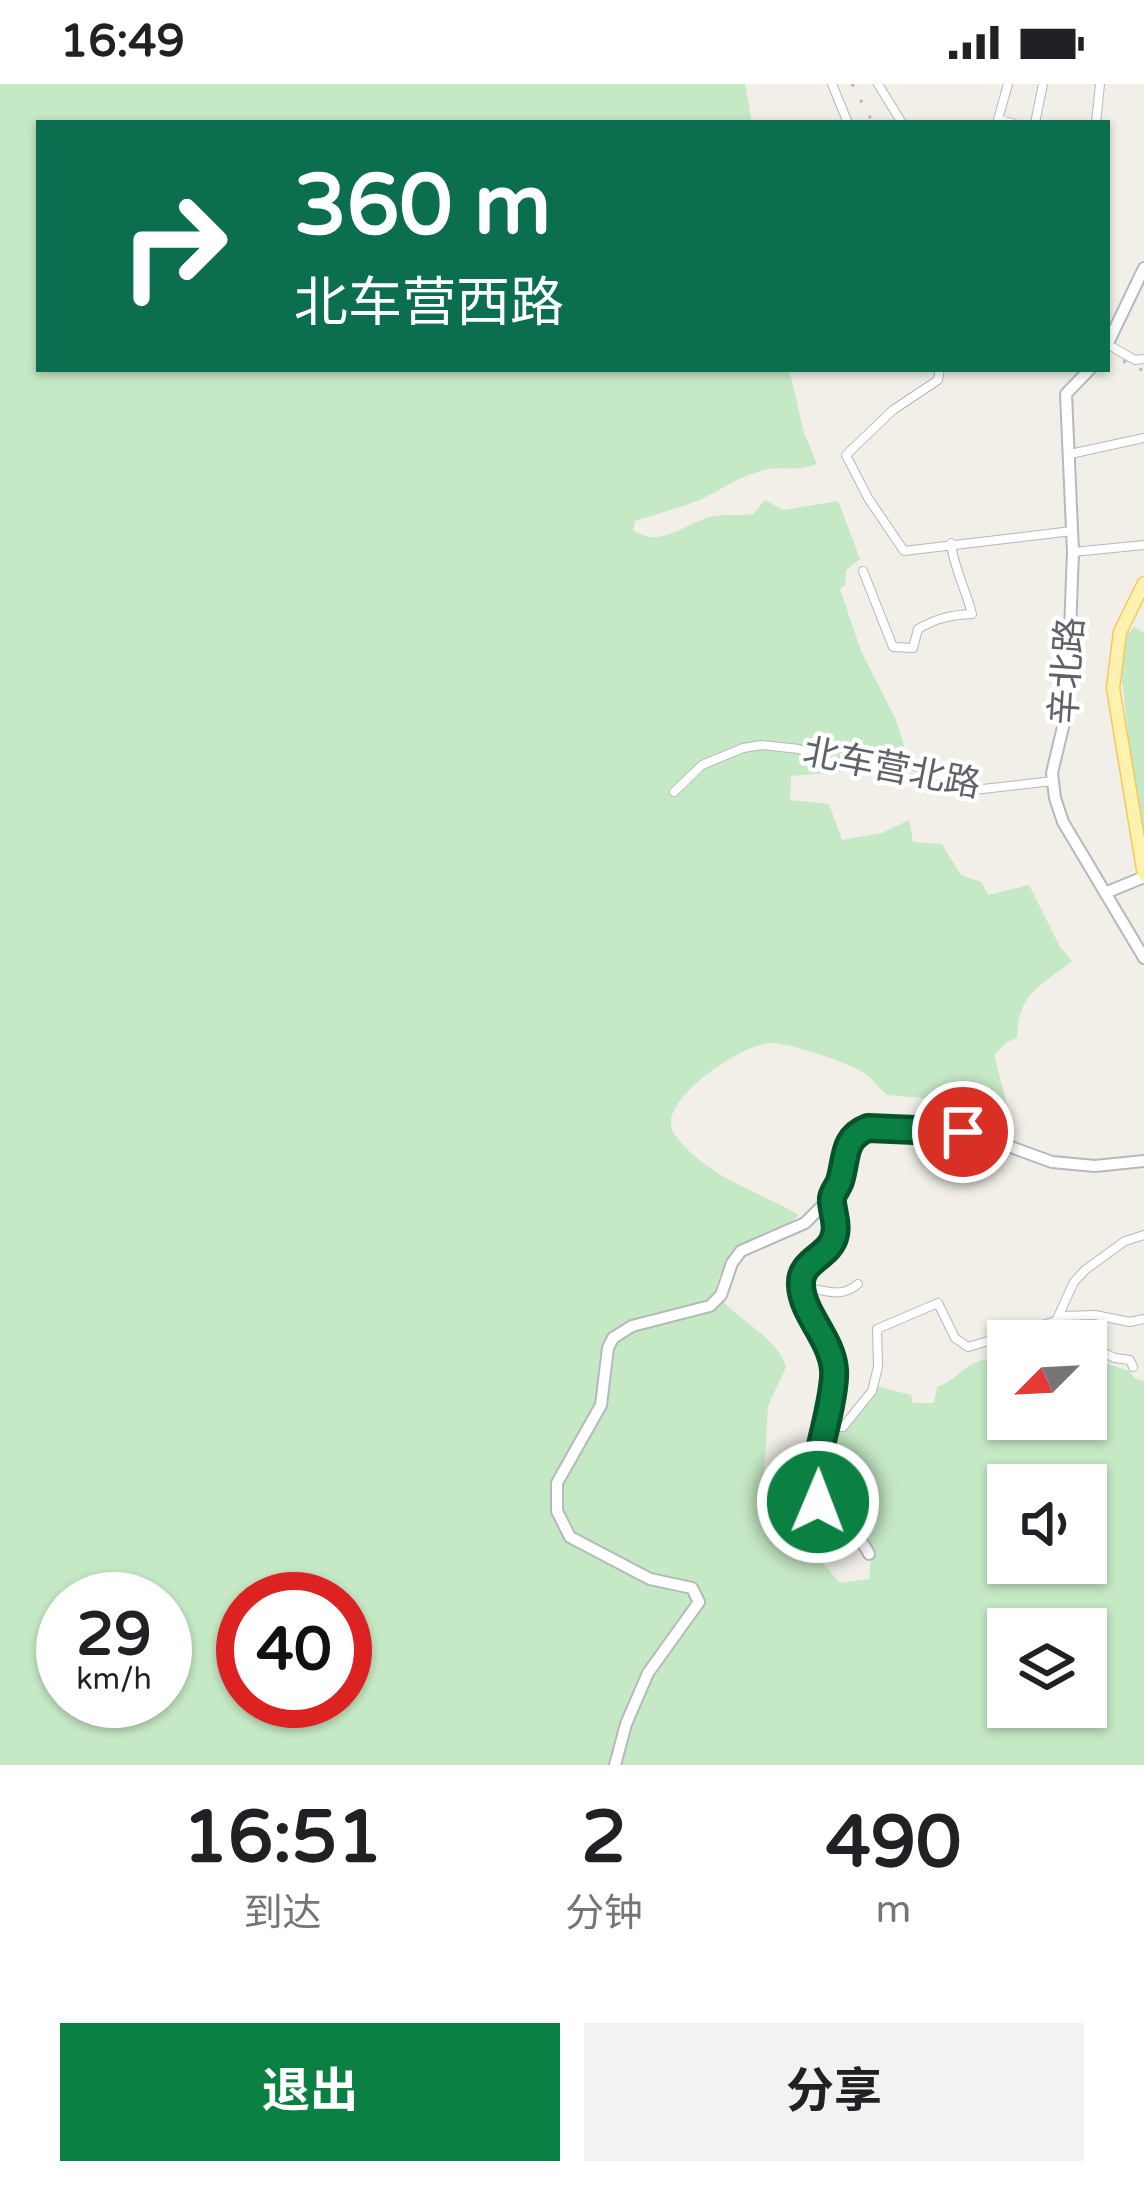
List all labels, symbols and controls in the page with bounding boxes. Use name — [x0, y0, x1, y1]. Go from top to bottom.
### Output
text: 16:49 — [60, 15, 185, 69]
text: 360 m — [294, 156, 551, 257]
icon: right — [96, 168, 252, 324]
text: 北车营西路 — [294, 271, 564, 336]
street label: 辛北路 — [1042, 616, 1093, 726]
street label: 北车营北路 — [799, 730, 984, 807]
pin — [912, 1081, 1014, 1183]
icon: arrive — [930, 1099, 996, 1165]
north arrow — [987, 1320, 1107, 1440]
map controls — [987, 1320, 1107, 1728]
position arrow — [755, 1439, 881, 1565]
button: sound — [987, 1464, 1107, 1584]
speed limit sign: 40 — [216, 1572, 372, 1728]
text: 29 — [76, 1599, 152, 1671]
button: layers — [987, 1608, 1107, 1728]
text: km/h — [76, 1661, 152, 1698]
text: 16:51 — [183, 1795, 382, 1882]
text: 2 — [581, 1795, 627, 1882]
text: 490 — [826, 1800, 961, 1887]
text: m — [876, 1886, 911, 1933]
text: 到达 — [243, 1890, 321, 1937]
text: 分钟 — [565, 1890, 643, 1937]
button: 退出 — [60, 2023, 560, 2161]
button: 分享 — [584, 2023, 1084, 2161]

